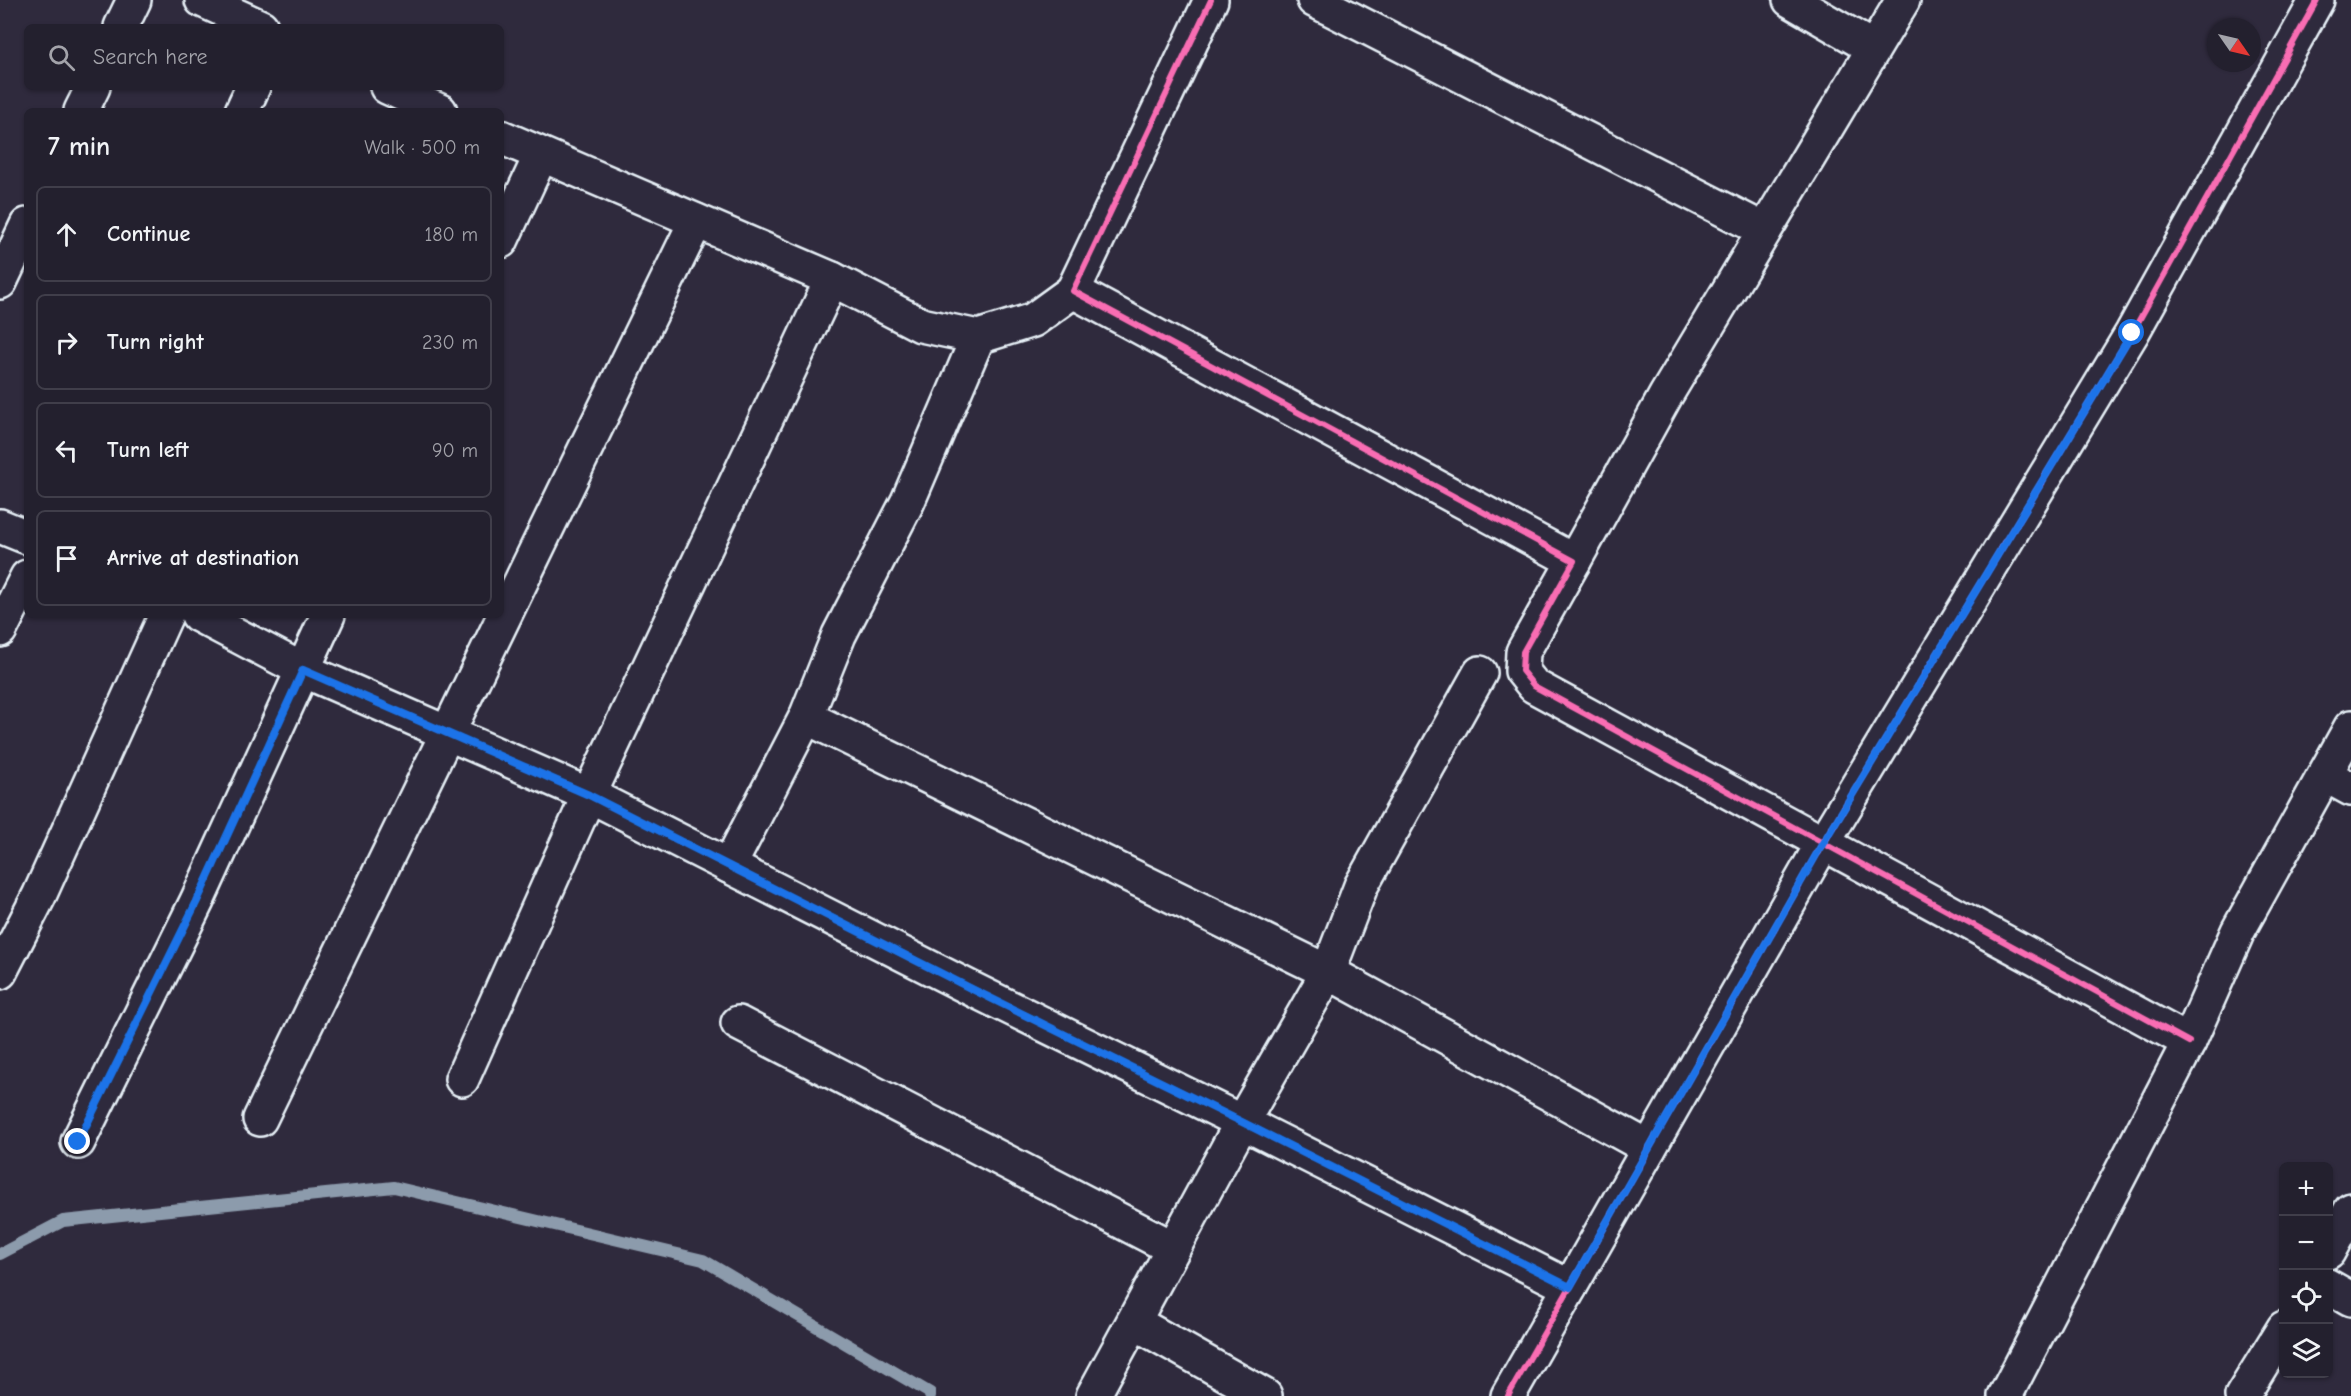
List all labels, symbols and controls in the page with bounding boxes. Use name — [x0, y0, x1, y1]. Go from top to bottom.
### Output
north arrow — [2207, 18, 2261, 72]
search box — [24, 24, 504, 90]
icon: search — [45, 41, 78, 74]
text: Search here — [93, 44, 208, 70]
text: 7 min — [48, 132, 110, 162]
text: Walk · 500 m — [364, 136, 480, 159]
icon: ahead — [50, 218, 83, 251]
text: Continue — [107, 221, 190, 247]
text: 180 m — [424, 223, 478, 246]
route start — [2118, 319, 2144, 345]
icon: right — [50, 326, 83, 359]
text: Turn right — [107, 329, 204, 355]
text: 230 m — [422, 331, 478, 354]
icon: left — [50, 434, 83, 467]
text: Turn left — [107, 437, 189, 463]
text: 90 m — [432, 439, 478, 462]
icon: arrive — [50, 542, 83, 575]
text: Arrive at destination — [107, 545, 299, 571]
route end — [64, 1128, 90, 1154]
map controls — [2279, 1162, 2333, 1378]
button: + — [2279, 1162, 2333, 1216]
button: − — [2279, 1216, 2333, 1270]
button: locate — [2279, 1270, 2333, 1324]
button: layers — [2279, 1324, 2333, 1378]

